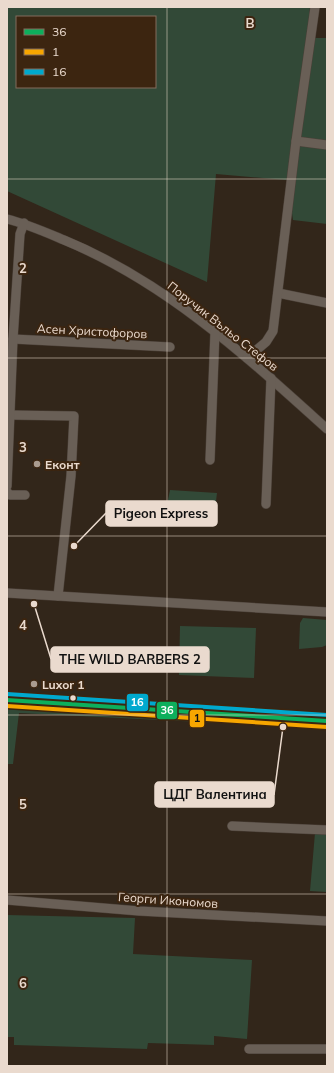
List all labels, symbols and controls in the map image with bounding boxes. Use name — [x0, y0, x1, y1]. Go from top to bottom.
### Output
text: B — [246, 15, 255, 31]
legend — [16, 16, 156, 88]
text: 36 — [52, 24, 66, 39]
text: 1 — [52, 44, 59, 59]
text: 16 — [52, 64, 66, 79]
text: 2 — [19, 260, 27, 276]
street label: Поручик Въльо Стефов — [165, 278, 282, 374]
street label: Асен Христофоров — [37, 321, 148, 341]
text: 3 — [19, 439, 27, 455]
place label: Еконт — [45, 457, 80, 472]
marker: Еконт — [32, 459, 42, 469]
callout: Pigeon Express — [106, 501, 217, 526]
text: Pigeon Express — [114, 505, 208, 521]
text: 4 — [19, 617, 27, 633]
callout: THE WILD BARBERS 2 — [51, 647, 209, 672]
text: THE WILD BARBERS 2 — [59, 651, 201, 667]
place label: Luxor 1 — [42, 677, 85, 692]
marker: Luxor 1 — [29, 679, 39, 689]
unlabelled marker — [68, 693, 78, 703]
line badge: 16 — [126, 693, 149, 712]
text: 16 — [130, 695, 144, 709]
line badge: 36 — [156, 701, 178, 720]
text: 36 — [160, 703, 174, 717]
line badge: 1 — [189, 709, 205, 728]
text: 1 — [194, 711, 201, 725]
callout: ЦДГ Валентина — [155, 782, 274, 807]
text: ЦДГ Валентина — [163, 786, 267, 802]
text: 5 — [19, 796, 27, 812]
street label: Георги Икономов — [118, 889, 219, 911]
text: 6 — [19, 975, 27, 991]

